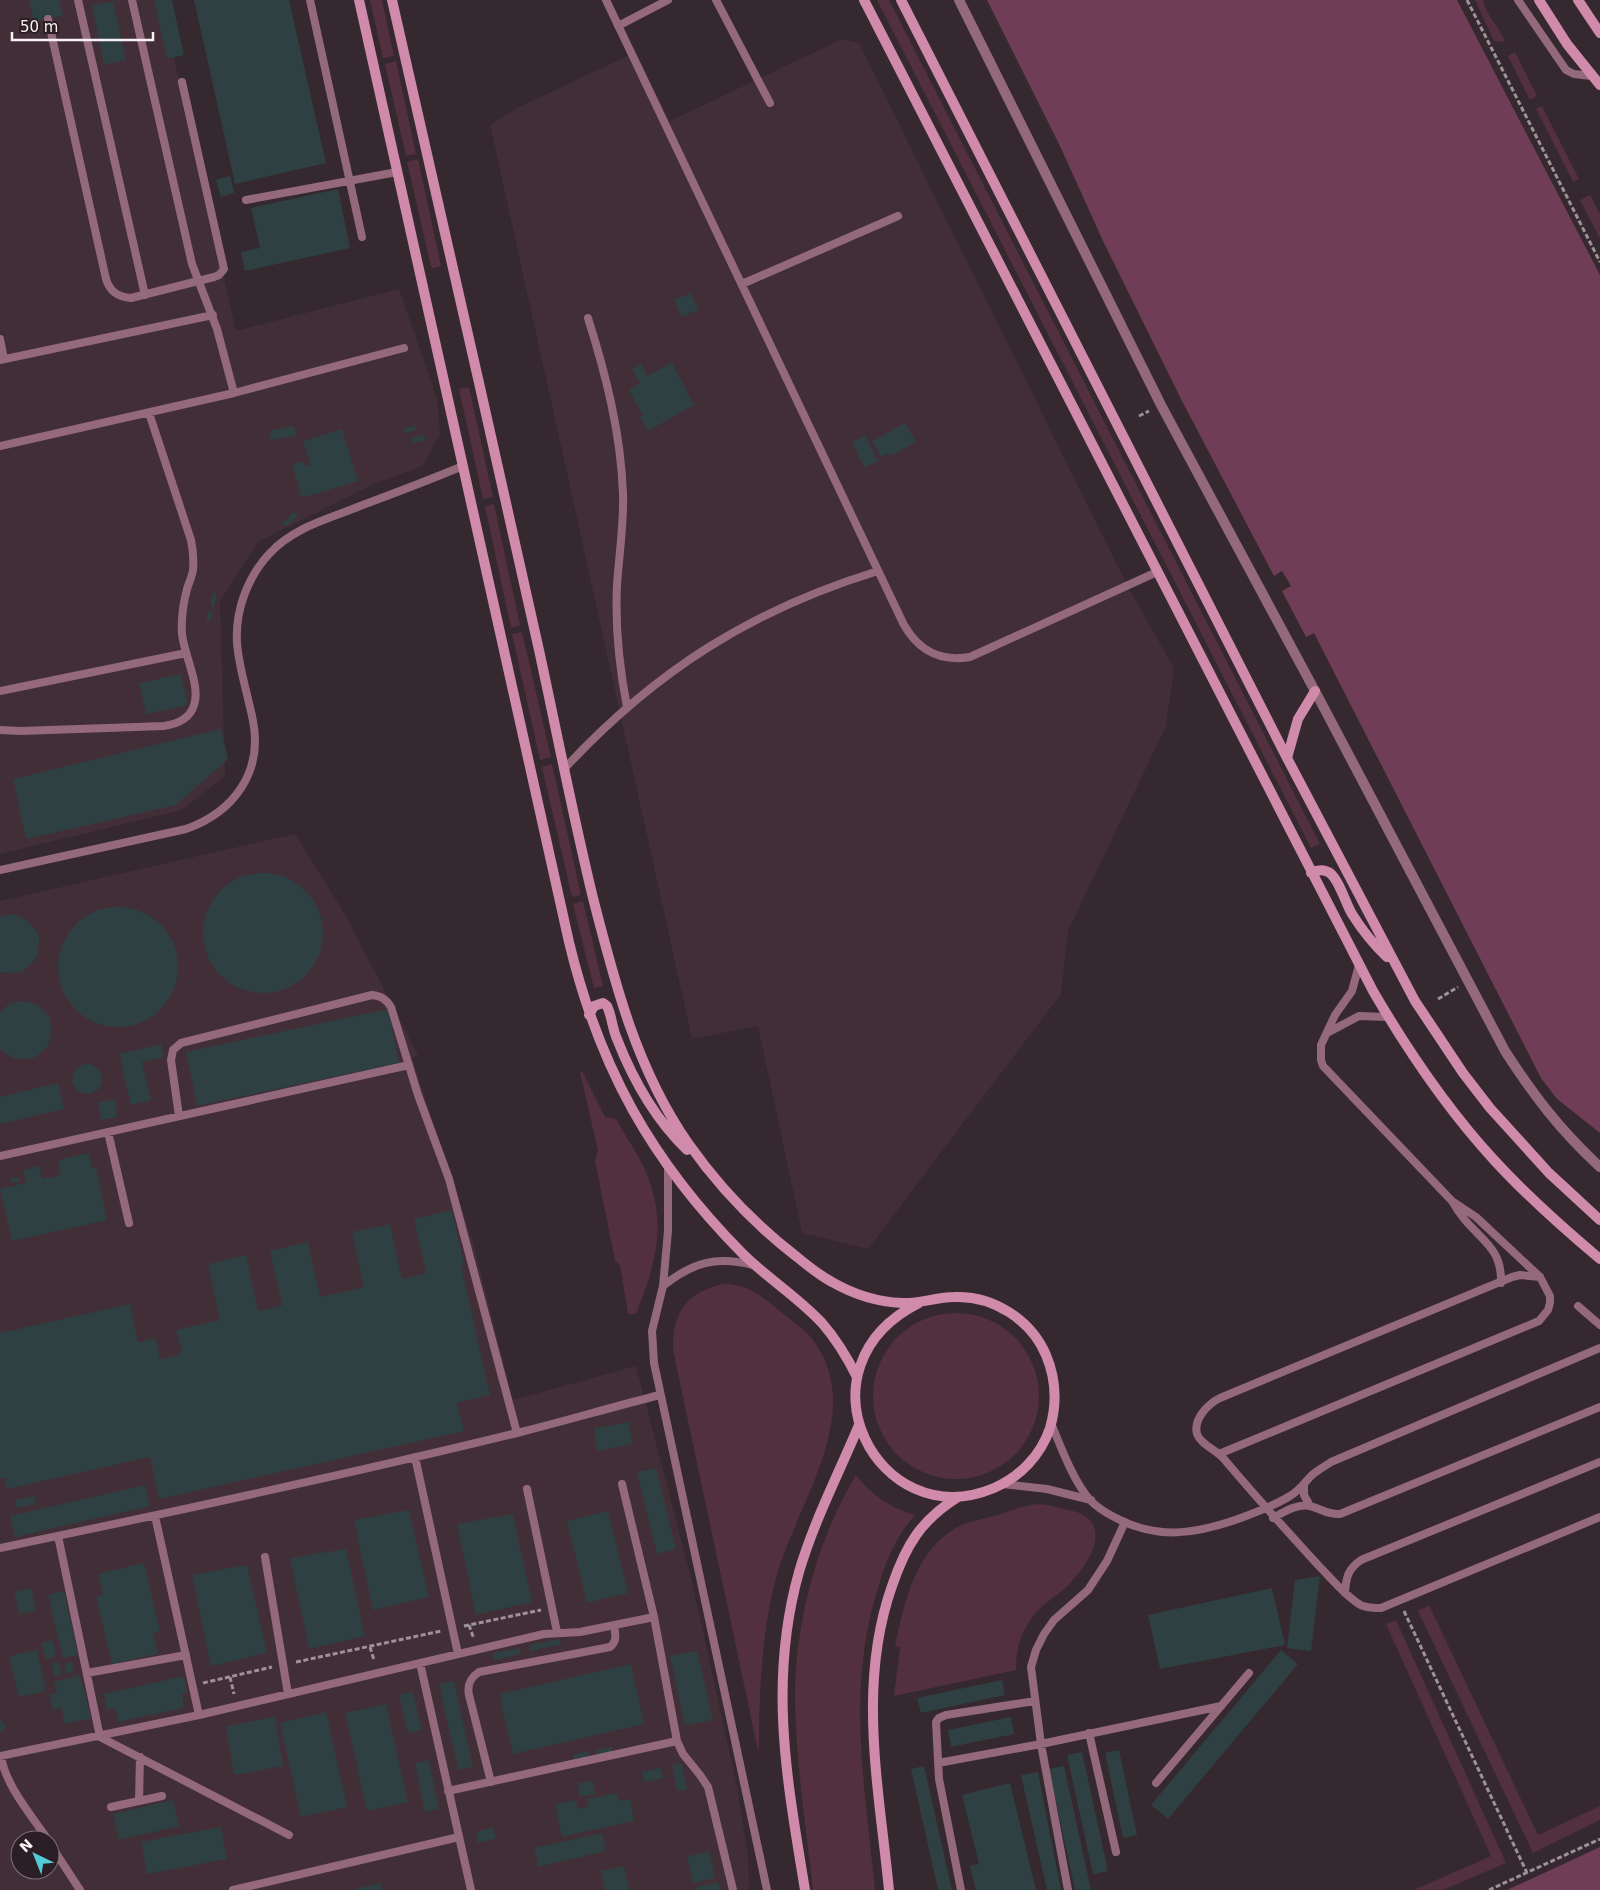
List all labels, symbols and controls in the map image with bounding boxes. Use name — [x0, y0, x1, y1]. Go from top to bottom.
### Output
scale bar — [12, 10, 154, 42]
text: 50 m — [20, 18, 58, 36]
north arrow — [10, 1830, 60, 1880]
text: N — [16, 1836, 36, 1855]

